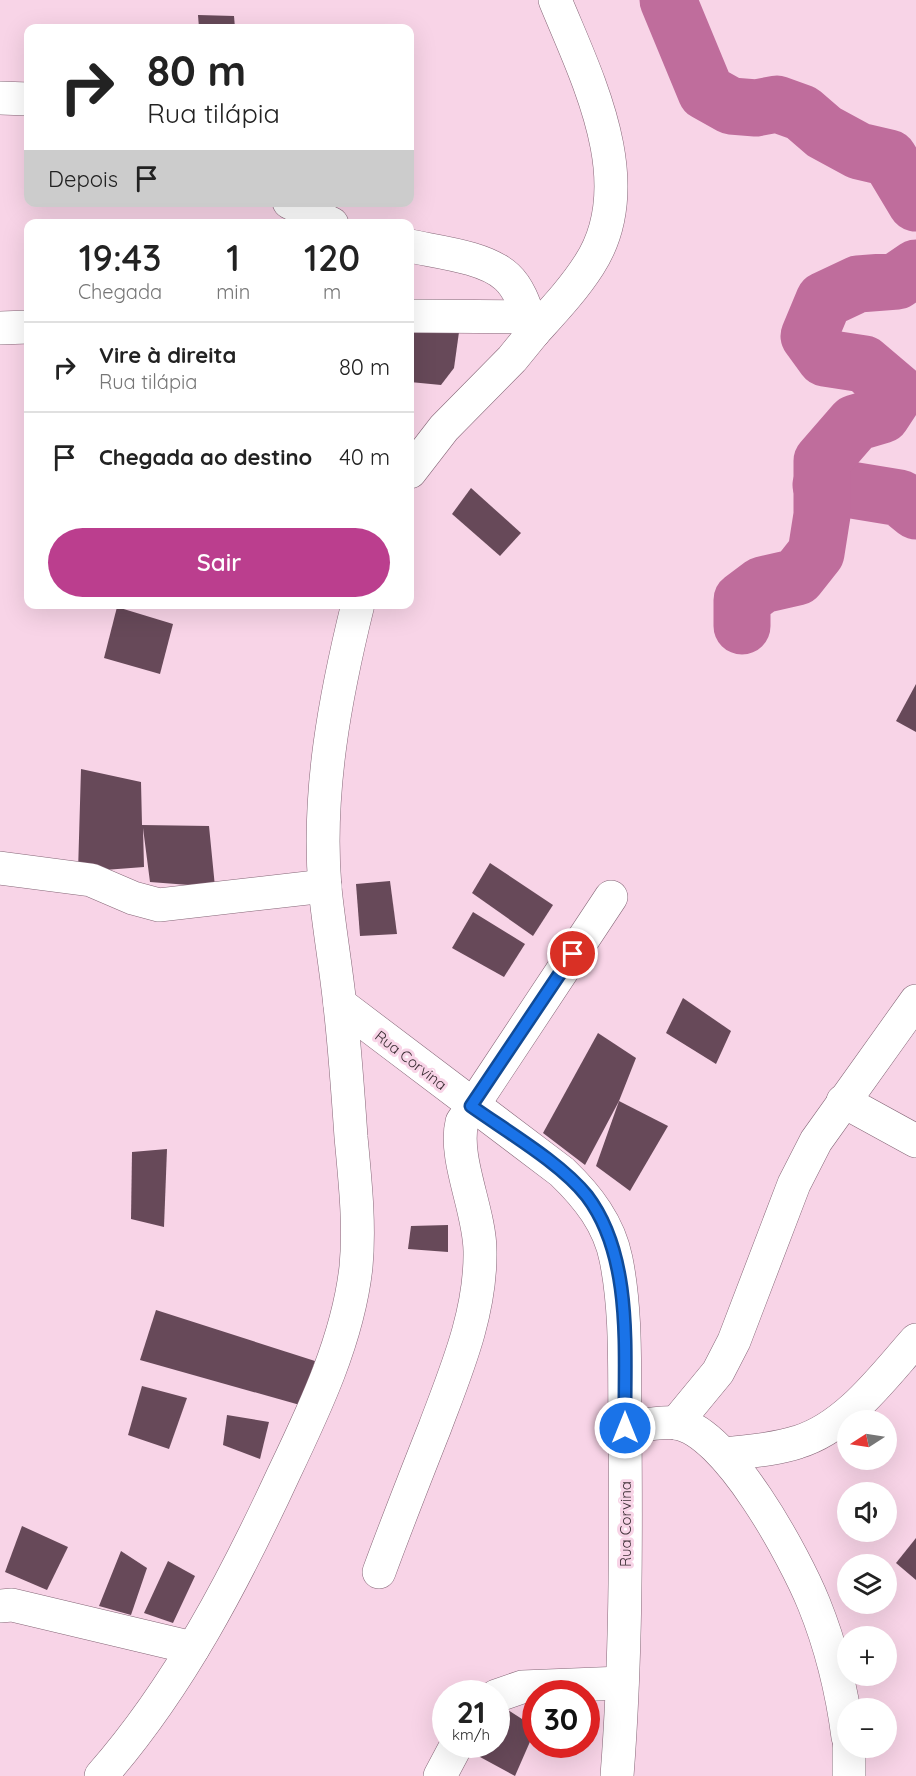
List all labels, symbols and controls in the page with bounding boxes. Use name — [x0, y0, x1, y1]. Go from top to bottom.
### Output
text: 80 m — [147, 44, 246, 97]
icon: right — [48, 48, 126, 126]
text: Rua tilápia — [147, 96, 280, 130]
icon: arrive — [130, 162, 163, 195]
text: Depois — [48, 165, 118, 193]
text: 19:43 — [79, 235, 161, 280]
text: 1 — [226, 235, 240, 280]
text: 120 — [304, 235, 360, 280]
text: Chegada — [78, 279, 162, 304]
text: min — [216, 279, 250, 304]
text: m — [323, 279, 341, 304]
text: Vire à direita — [99, 341, 236, 369]
icon: right — [48, 351, 81, 384]
text: 80 m — [339, 353, 390, 381]
text: Rua tilápia — [99, 369, 197, 394]
icon: arrive — [48, 441, 81, 474]
text: Chegada ao destino — [99, 443, 312, 471]
text: 40 m — [339, 443, 390, 471]
button: Sair — [48, 528, 390, 597]
pin — [547, 928, 598, 979]
icon: arrive — [556, 937, 589, 970]
street label: Rua Corvina — [371, 1026, 451, 1094]
position arrow — [593, 1396, 657, 1460]
north arrow — [837, 1410, 897, 1470]
map controls — [837, 1410, 897, 1758]
street label: Rua Corvina — [616, 1481, 635, 1567]
button: sound — [837, 1482, 897, 1542]
button: layers — [837, 1554, 897, 1614]
button: + — [837, 1626, 897, 1686]
speed limit sign: 30 — [522, 1680, 600, 1758]
text: 21 — [457, 1693, 485, 1731]
button: − — [837, 1698, 897, 1758]
text: km/h — [452, 1725, 490, 1744]

